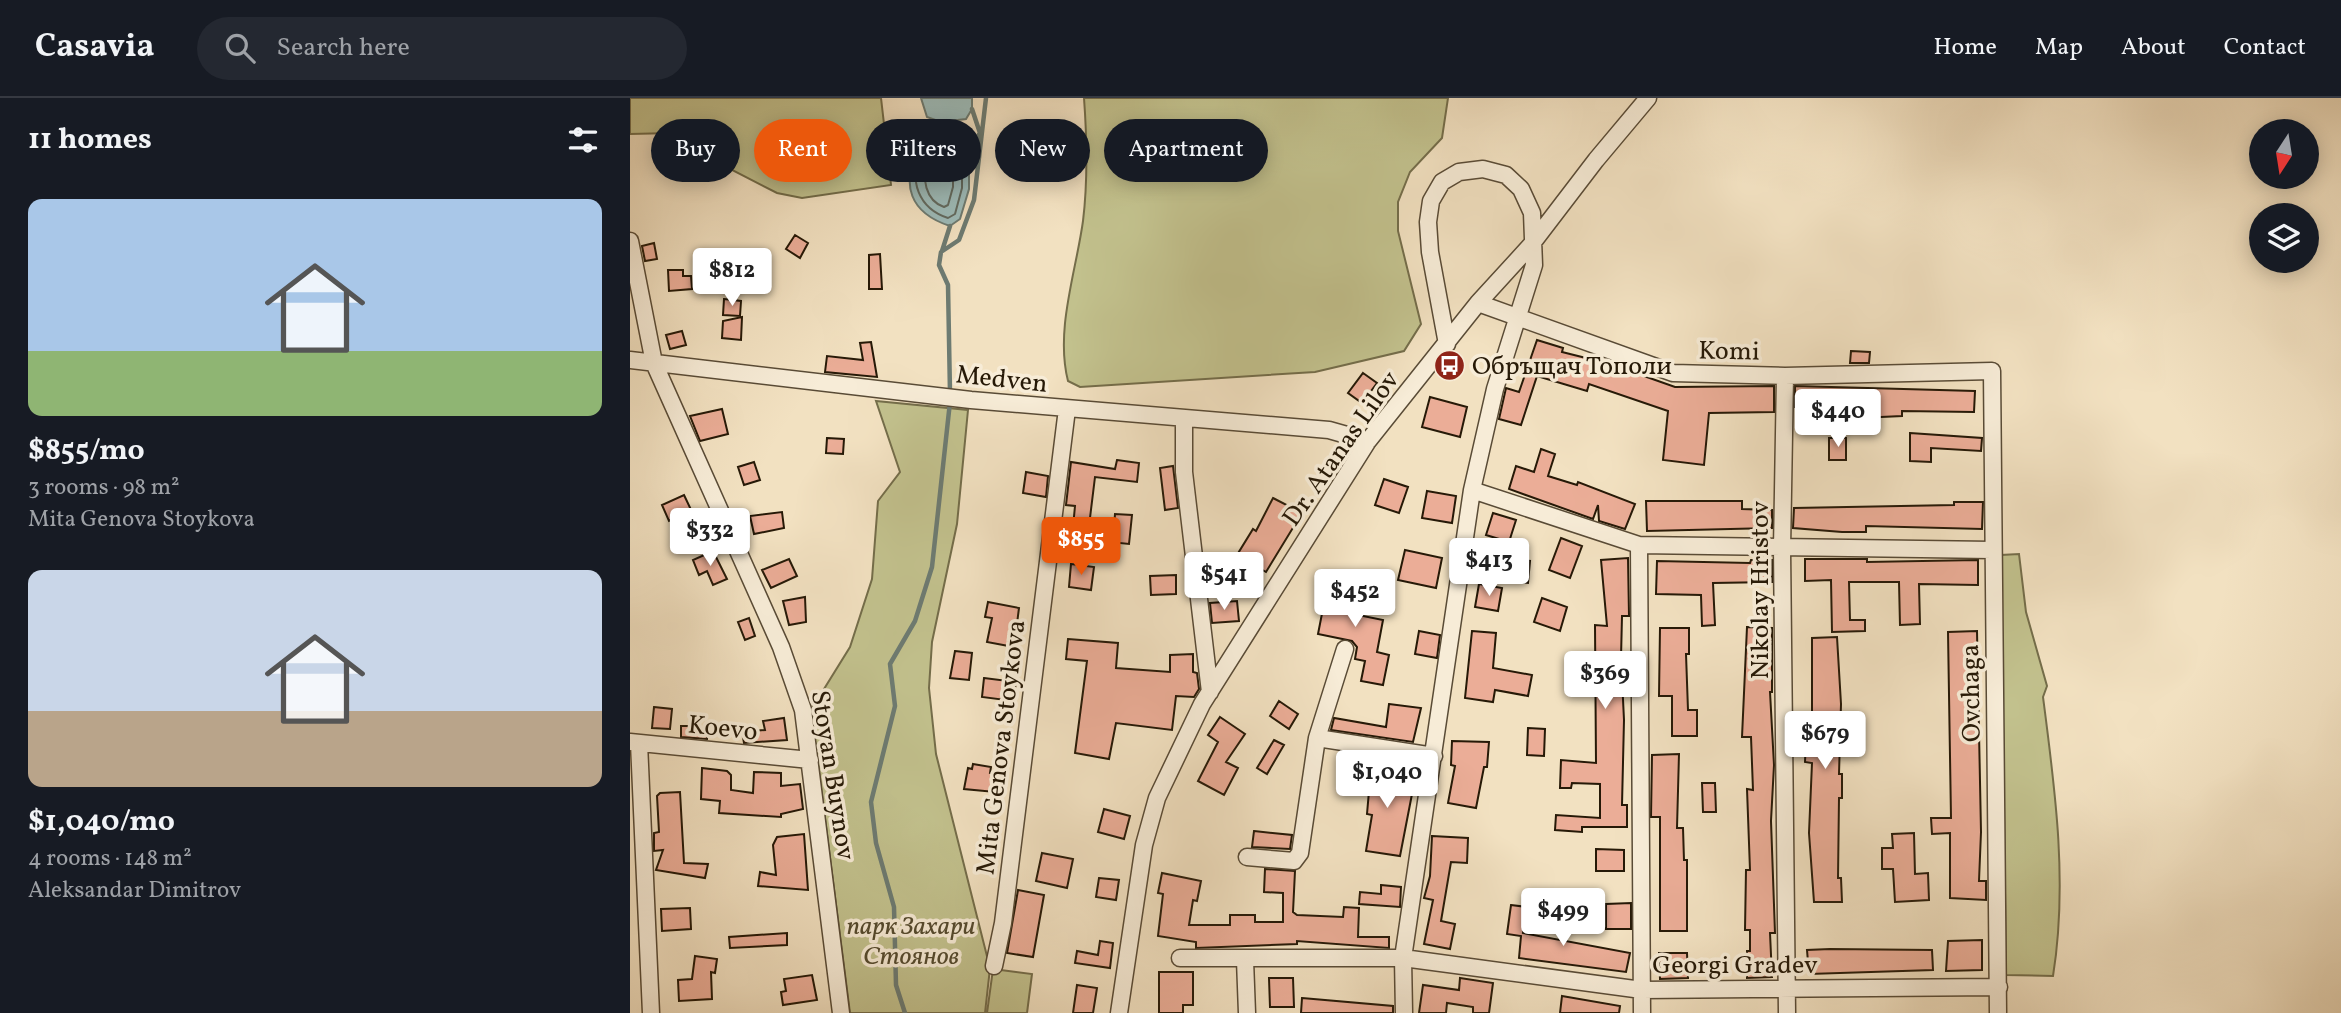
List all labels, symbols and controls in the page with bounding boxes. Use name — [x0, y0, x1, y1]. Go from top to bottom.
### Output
search box — [197, 17, 687, 80]
text: Casavia — [35, 25, 155, 71]
icon: search — [221, 29, 259, 67]
text: Search here — [277, 30, 410, 66]
text: Home — [1933, 31, 1997, 65]
text: Map — [2035, 31, 2083, 65]
text: About — [2121, 31, 2186, 65]
text: Contact — [2224, 31, 2306, 65]
text: 11 homes — [28, 119, 152, 161]
chip: Buy — [651, 119, 740, 182]
chip: Rent — [754, 119, 852, 182]
chip: Filters — [866, 119, 981, 182]
chip: New — [995, 119, 1090, 182]
chip: Apartment — [1104, 119, 1268, 182]
north arrow — [2249, 119, 2319, 189]
map controls — [2249, 119, 2319, 273]
icon: filters — [564, 121, 602, 159]
button: layers — [2249, 203, 2319, 273]
icon: home — [252, 245, 378, 371]
pin: $812 — [691, 248, 773, 308]
text: $812 — [709, 255, 755, 287]
street label: Komi — [1698, 333, 1760, 371]
bus stop icon: Обръщач Тополи — [1432, 348, 1466, 382]
place label: Обръщач Тополи — [1472, 349, 1672, 385]
street label: Medven — [954, 357, 1049, 403]
street label: Dr. Atanas Lilov — [1275, 364, 1409, 534]
pin: $440 — [1797, 390, 1879, 449]
text: $440 — [1811, 396, 1865, 428]
text: $855/mo — [28, 430, 145, 472]
text: 3 rooms · 98 m² — [28, 472, 180, 504]
street label: Nikolay Hristov — [1743, 500, 1779, 679]
text: Mita Genova Stoykova — [28, 504, 255, 536]
pin: $332 — [669, 508, 751, 568]
text: $332 — [686, 515, 734, 547]
pin: $855 — [1040, 518, 1122, 577]
text: $855 — [1057, 524, 1105, 556]
pin: $413 — [1448, 538, 1530, 598]
text: $413 — [1465, 545, 1513, 577]
pin: $541 — [1183, 552, 1265, 612]
text: $541 — [1200, 559, 1248, 591]
pin: $452 — [1314, 570, 1396, 629]
text: $452 — [1330, 576, 1380, 608]
icon: home — [252, 616, 378, 742]
street label: Mita Genova Stoykova — [968, 618, 1035, 877]
street label: Ovchaga — [1953, 644, 1991, 742]
pin: $369 — [1564, 652, 1646, 711]
text: $369 — [1580, 658, 1630, 690]
street label: Stoyan Buynov — [801, 688, 863, 863]
street label: Koevo — [686, 707, 759, 751]
pin: $679 — [1784, 712, 1866, 771]
text: $679 — [1801, 718, 1849, 750]
pin: $1,040 — [1330, 750, 1444, 810]
text: $1,040 — [1352, 757, 1422, 789]
text: $1,040/mo — [28, 801, 175, 843]
text: 4 rooms · 148 m² — [28, 843, 192, 875]
text: Aleksandar Dimitrov — [28, 875, 241, 907]
pin: $499 — [1522, 888, 1604, 948]
text: $499 — [1537, 895, 1589, 927]
park label: парк Захари Стоянов — [847, 909, 975, 975]
street label: Georgi Gradev — [1652, 948, 1818, 984]

